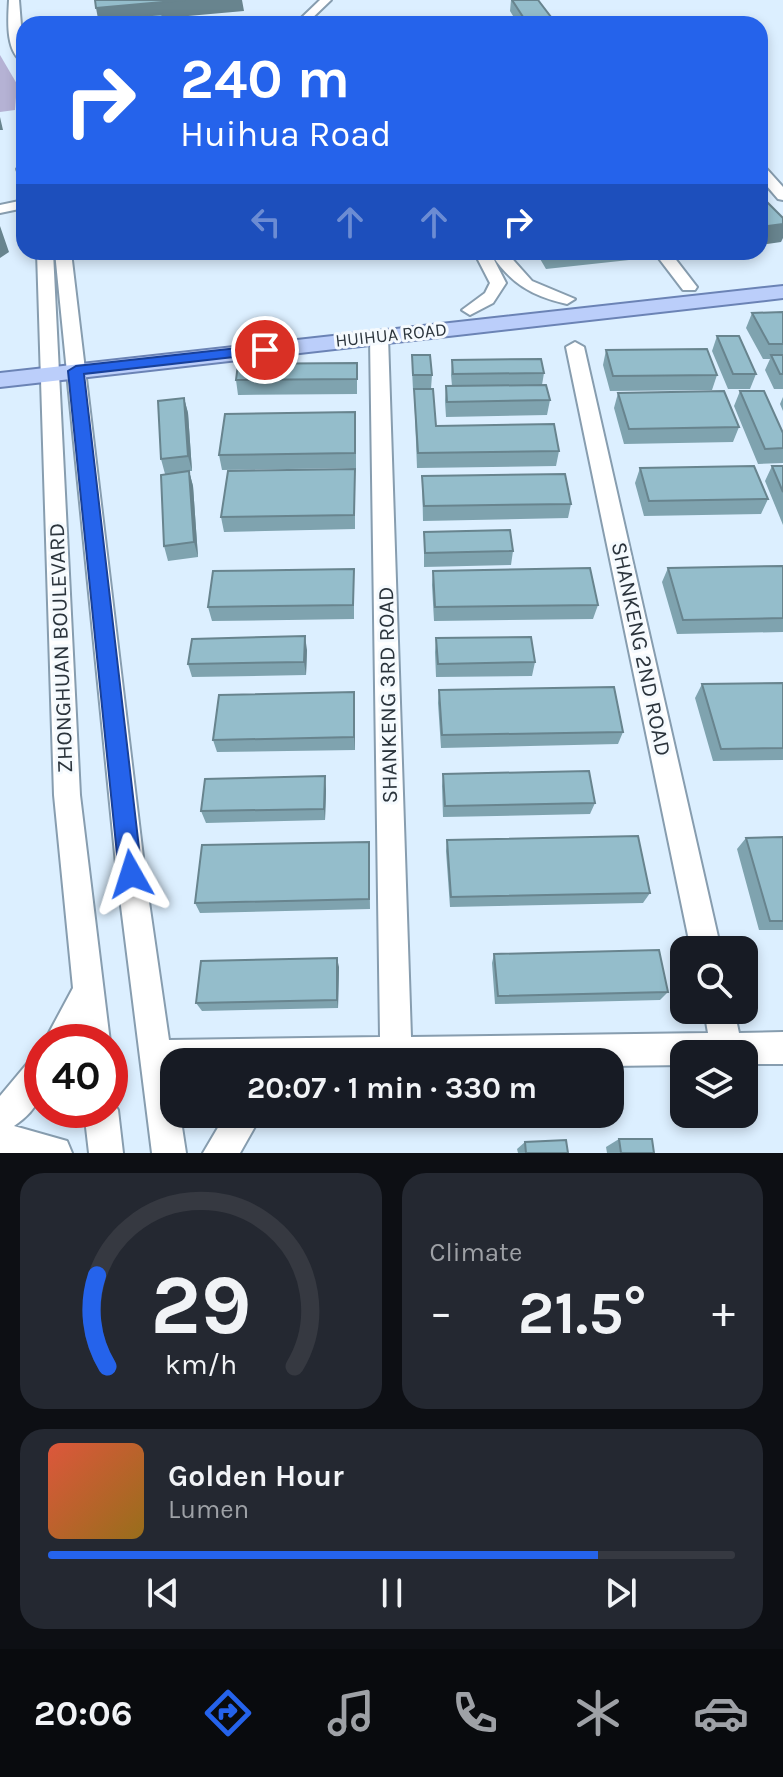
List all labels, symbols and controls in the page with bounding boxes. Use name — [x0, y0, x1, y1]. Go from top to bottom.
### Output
text: 240 m — [180, 46, 350, 111]
icon: right — [48, 48, 152, 152]
text: Huihua Road — [180, 113, 391, 155]
icon: left — [244, 200, 288, 244]
icon: ahead — [328, 200, 372, 244]
icon: ahead — [412, 200, 456, 244]
icon: right — [496, 200, 540, 244]
pin — [231, 316, 299, 384]
street label: HUIHUA ROAD — [334, 318, 448, 352]
icon: arrive — [243, 328, 287, 372]
street label: ZHONGHUAN BOULEVARD — [44, 522, 78, 774]
street label: SHANKENG 2ND ROAD — [606, 540, 676, 758]
street label: SHANKENG 3RD ROAD — [373, 586, 403, 804]
position arrow — [89, 832, 173, 916]
map controls — [670, 936, 758, 1128]
button: search — [670, 936, 758, 1024]
speed limit sign: 40 — [24, 1024, 128, 1128]
button: layers — [670, 1040, 758, 1128]
text: 20:07 · 1 min · 330 m — [247, 1070, 537, 1106]
text: Climate — [430, 1237, 522, 1268]
text: 29 — [150, 1257, 251, 1354]
text: 21.5° — [518, 1278, 647, 1348]
text: − — [430, 1287, 453, 1338]
text: + — [712, 1287, 735, 1338]
text: km/h — [165, 1348, 237, 1381]
text: Golden Hour — [168, 1458, 344, 1494]
text: Lumen — [168, 1494, 249, 1525]
icon: previous — [141, 1571, 185, 1615]
icon: pause — [370, 1571, 414, 1615]
icon: next — [599, 1571, 643, 1615]
icon: directions — [200, 1685, 256, 1741]
icon: music — [323, 1685, 379, 1741]
icon: phone — [447, 1685, 503, 1741]
icon: climate — [570, 1685, 626, 1741]
icon: car — [693, 1685, 749, 1741]
text: 20:06 — [34, 1692, 133, 1734]

